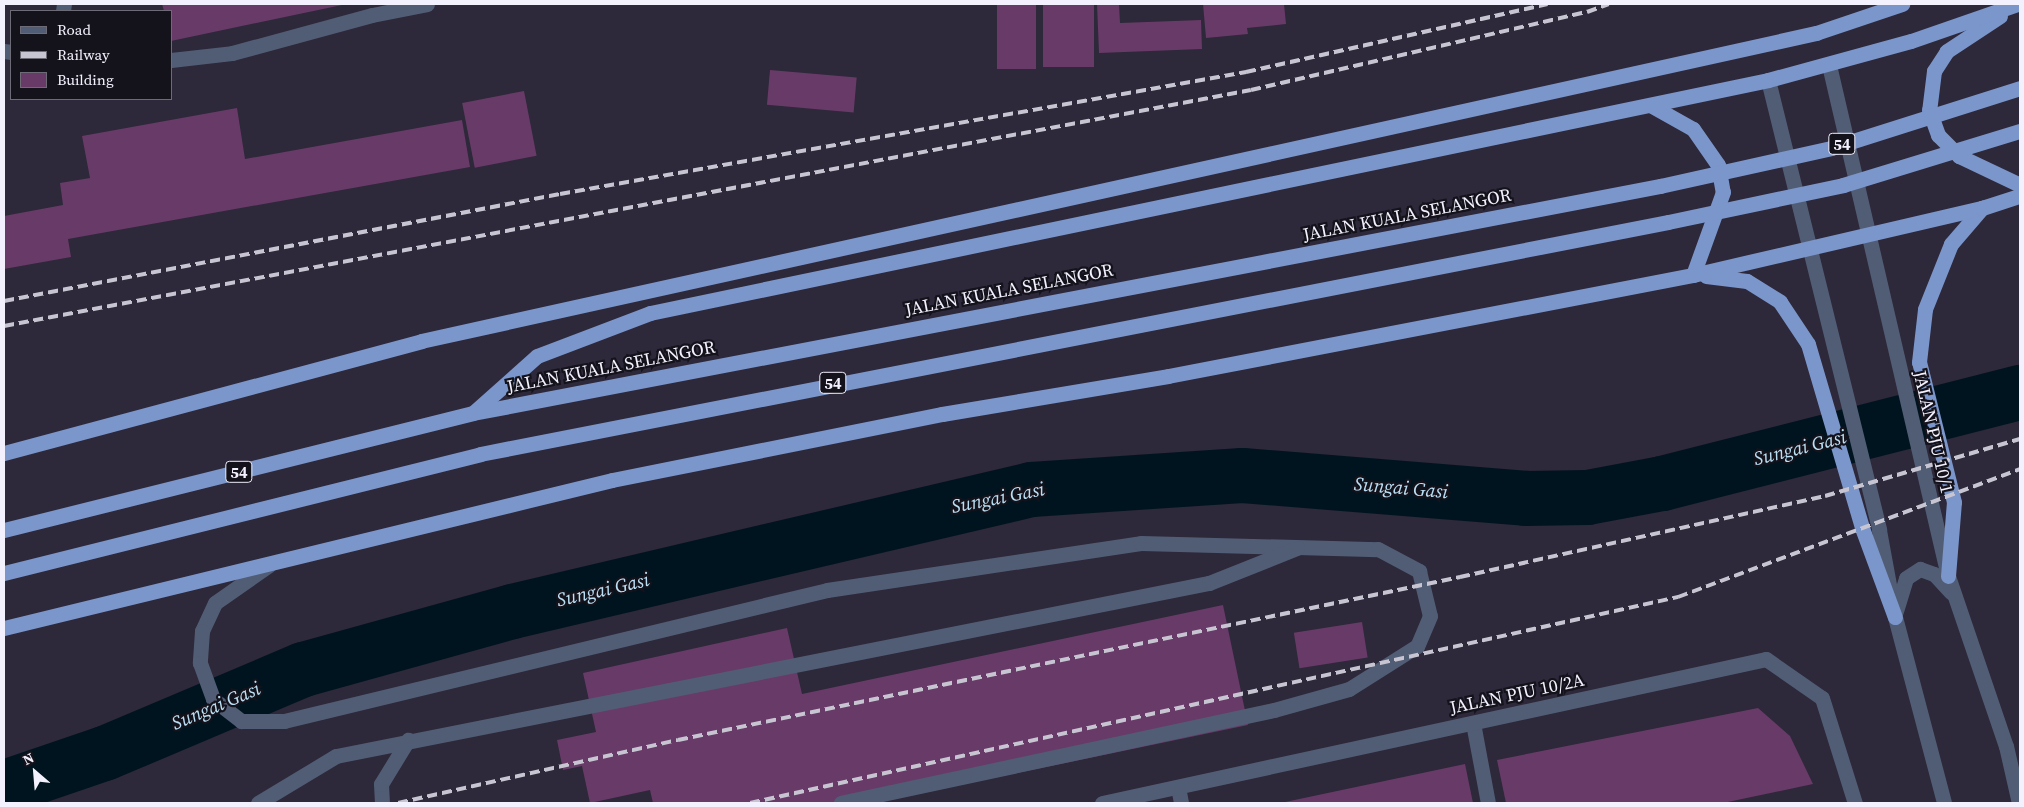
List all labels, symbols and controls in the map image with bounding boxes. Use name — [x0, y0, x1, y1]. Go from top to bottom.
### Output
legend — [10, 10, 172, 100]
text: Road — [57, 19, 91, 40]
text: Railway — [57, 44, 110, 65]
text: Building — [57, 69, 114, 90]
road number: 54 — [1828, 130, 1856, 158]
street label: JALAN KUALA SELANGOR — [1301, 184, 1513, 246]
street label: JALAN KUALA SELANGOR — [903, 259, 1115, 321]
street label: JALAN KUALA SELANGOR — [505, 336, 717, 398]
road number: 54 — [819, 369, 847, 396]
street label: JALAN PJU 10/1 — [1908, 369, 1958, 495]
water label: Sungai Gasi — [1751, 426, 1849, 470]
road number: 54 — [225, 458, 253, 486]
water label: Sungai Gasi — [1353, 473, 1449, 503]
water label: Sungai Gasi — [949, 478, 1047, 518]
water label: Sungai Gasi — [554, 568, 652, 612]
street label: JALAN PJU 10/2A — [1448, 669, 1586, 719]
water label: Sungai Gasi — [168, 677, 264, 735]
north arrow — [10, 747, 60, 797]
text: N — [19, 747, 37, 770]

